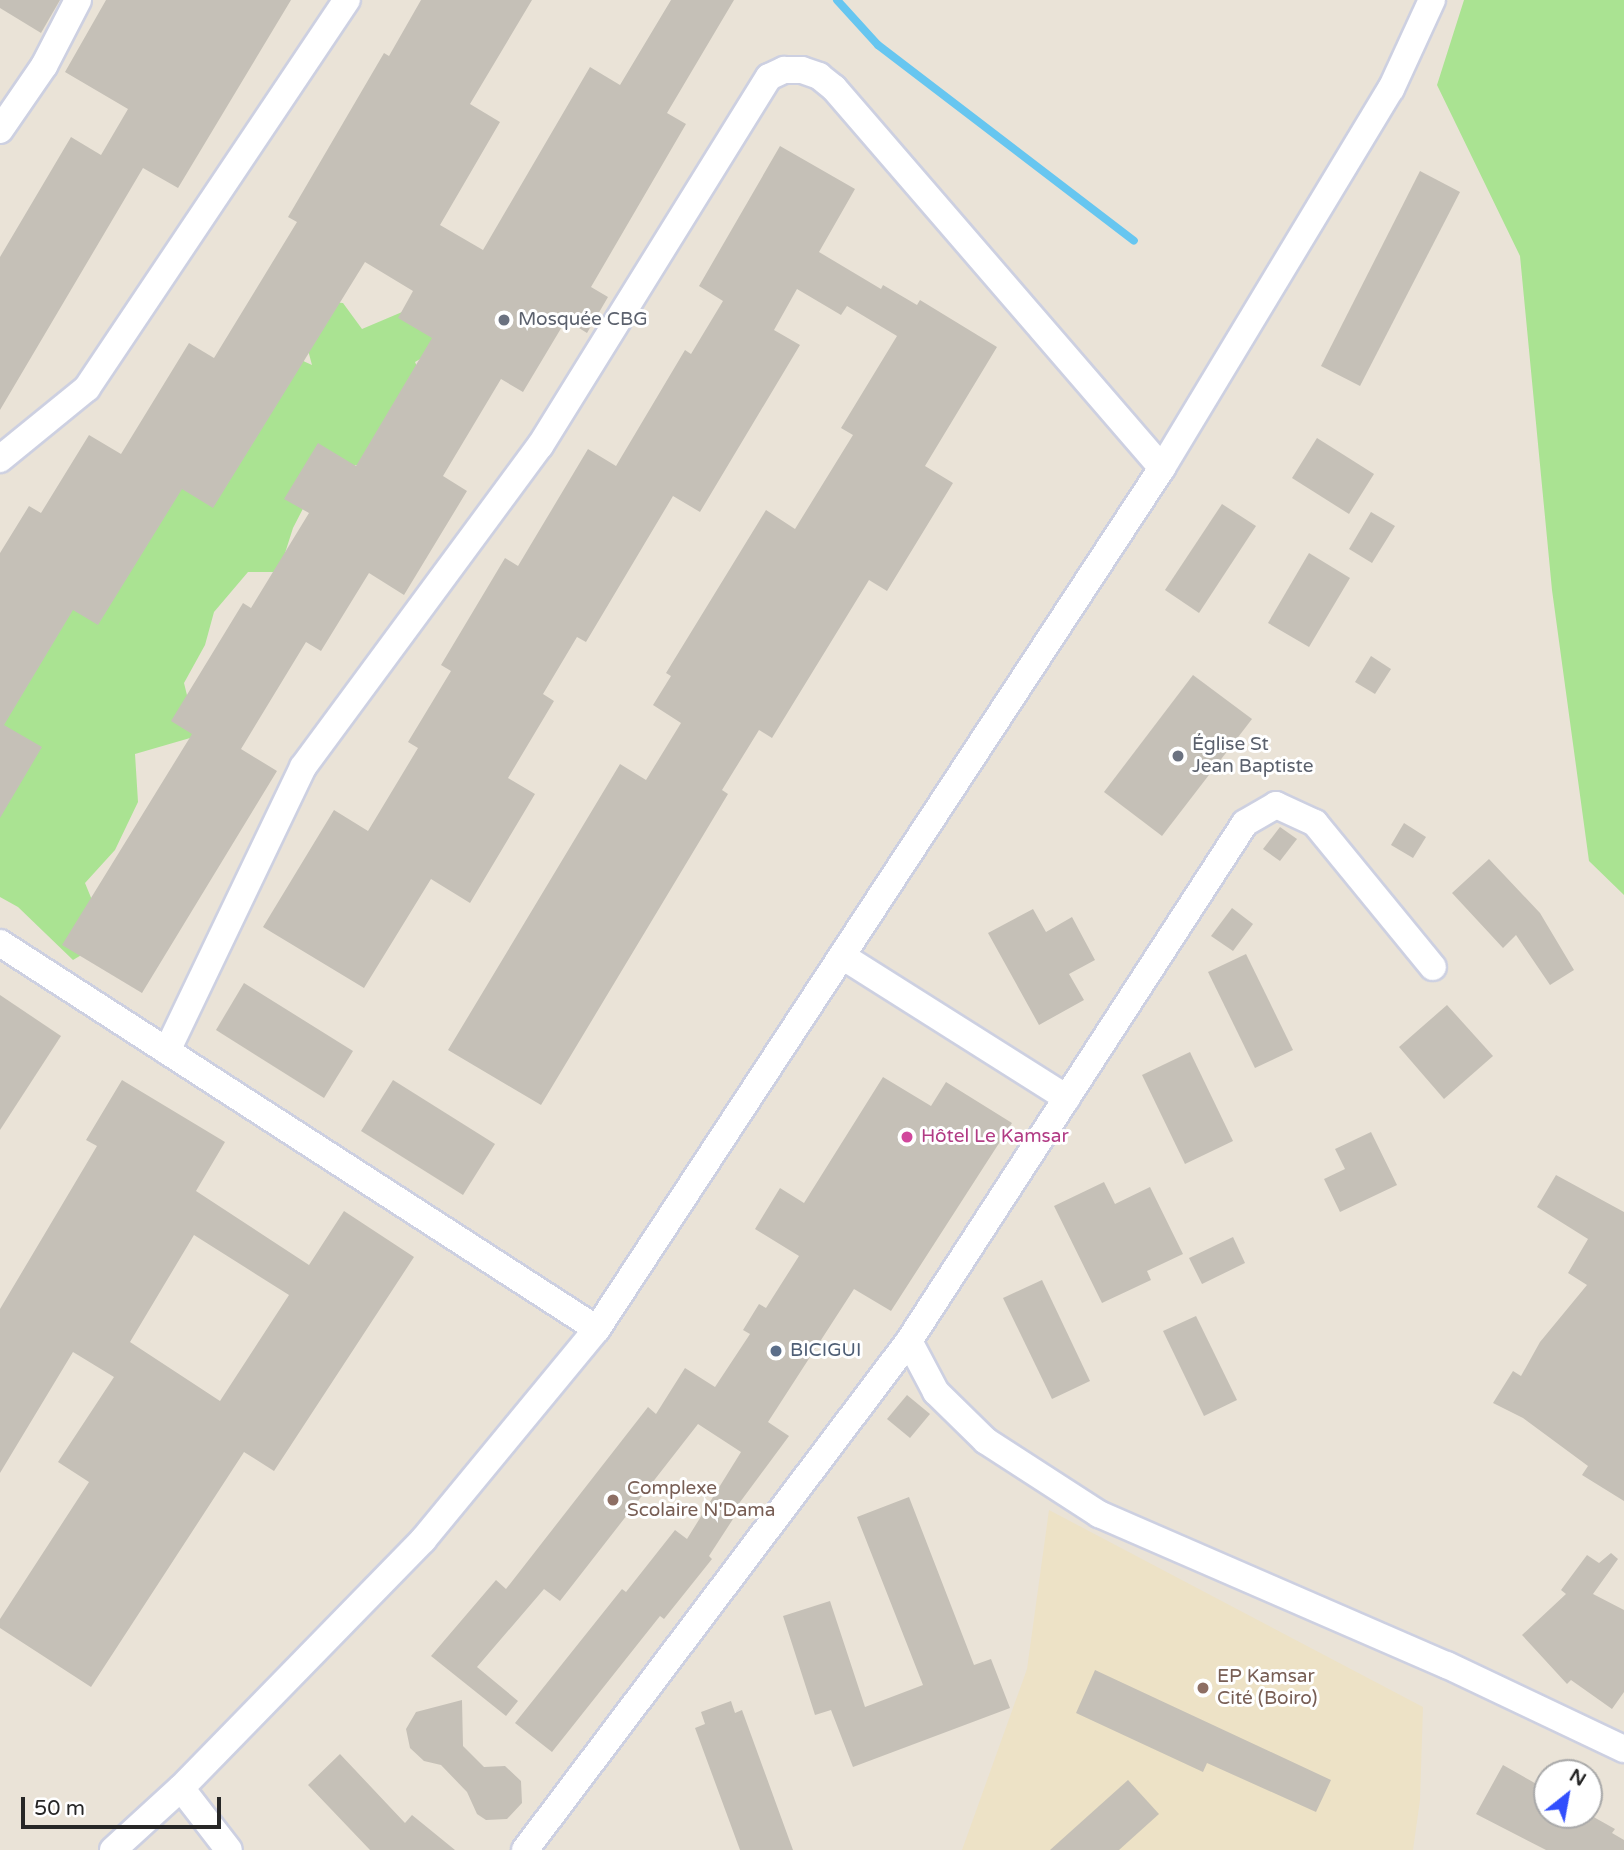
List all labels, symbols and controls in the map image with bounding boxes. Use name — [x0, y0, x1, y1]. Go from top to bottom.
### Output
place label: Mosquée CBG — [518, 309, 648, 331]
marker: Mosquée CBG — [496, 312, 512, 328]
place label: Église St Jean Baptiste — [1192, 734, 1313, 778]
marker: Église St Jean Baptiste — [1170, 748, 1186, 764]
place label: Hôtel Le Kamsar — [921, 1126, 1069, 1148]
marker: Hôtel Le Kamsar — [899, 1129, 915, 1145]
place label: BICIGUI — [790, 1340, 861, 1362]
marker: BICIGUI — [768, 1343, 784, 1359]
place label: Complexe Scolaire N'Dama — [627, 1478, 775, 1522]
marker: Complexe Scolaire N'Dama — [605, 1492, 621, 1508]
place label: EP Kamsar Cité (Boiro) — [1217, 1666, 1317, 1710]
marker: EP Kamsar Cité (Boiro) — [1195, 1680, 1211, 1696]
north arrow — [1533, 1759, 1603, 1829]
text: N — [1566, 1764, 1590, 1791]
scale bar — [24, 1784, 224, 1828]
text: 50 m — [34, 1796, 85, 1821]

